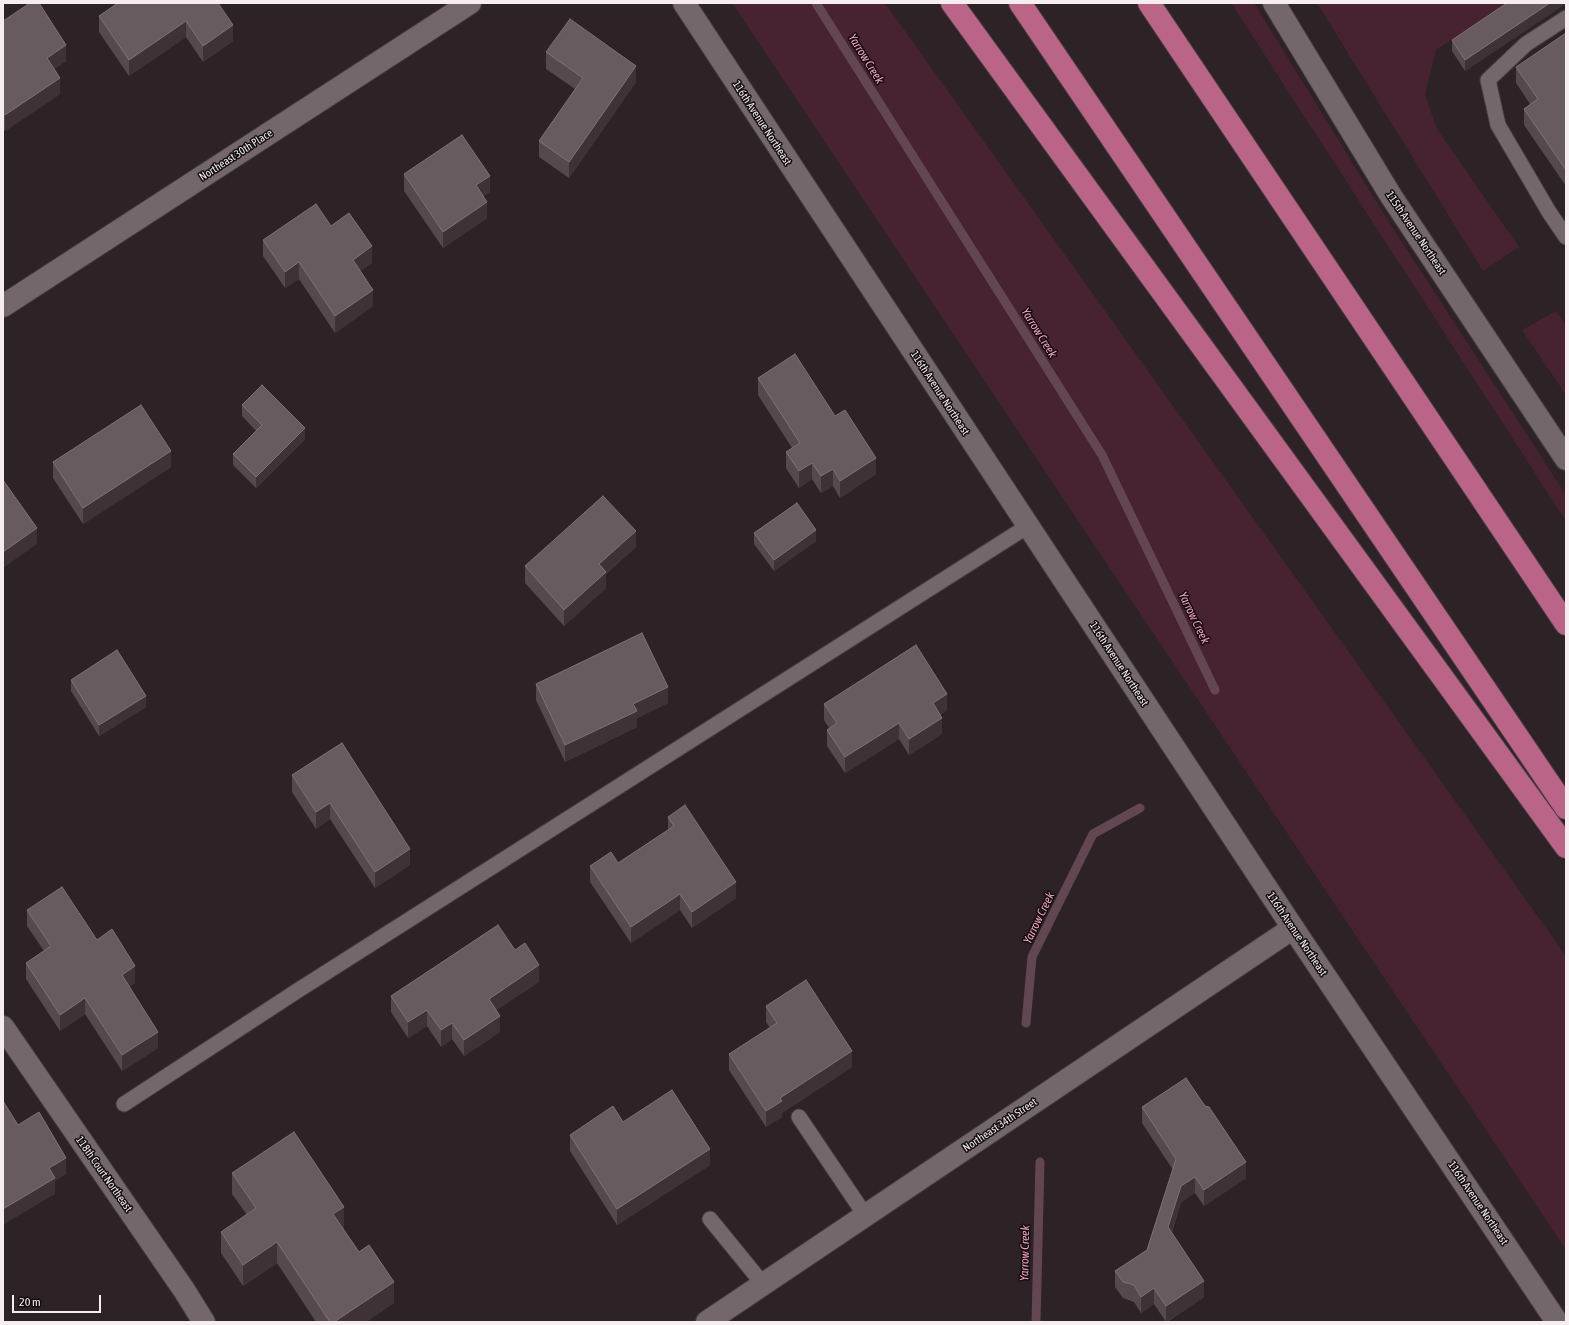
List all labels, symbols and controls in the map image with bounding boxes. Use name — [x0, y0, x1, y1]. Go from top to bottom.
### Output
water label: Yarrow Creek — [845, 32, 887, 86]
street label: 116th Avenue Northeast — [730, 78, 794, 168]
street label: Northeast 30th Place — [197, 126, 275, 184]
street label: 115th Avenue Northeast — [1383, 189, 1449, 277]
water label: Yarrow Creek — [1018, 306, 1060, 360]
street label: 116th Avenue Northeast — [908, 348, 972, 438]
water label: Yarrow Creek — [1175, 590, 1213, 646]
street label: 116th Avenue Northeast — [1087, 619, 1151, 709]
water label: Yarrow Creek — [1020, 890, 1058, 946]
street label: 116th Avenue Northeast — [1264, 890, 1330, 978]
street label: Northeast 34th Street — [960, 1095, 1040, 1155]
street label: 118th Court Northeast — [73, 1134, 135, 1214]
street label: 116th Avenue Northeast — [1445, 1159, 1511, 1247]
water label: Yarrow Creek — [1017, 1225, 1033, 1281]
scale bar — [14, 1287, 103, 1313]
text: 20 m — [19, 1295, 41, 1309]

